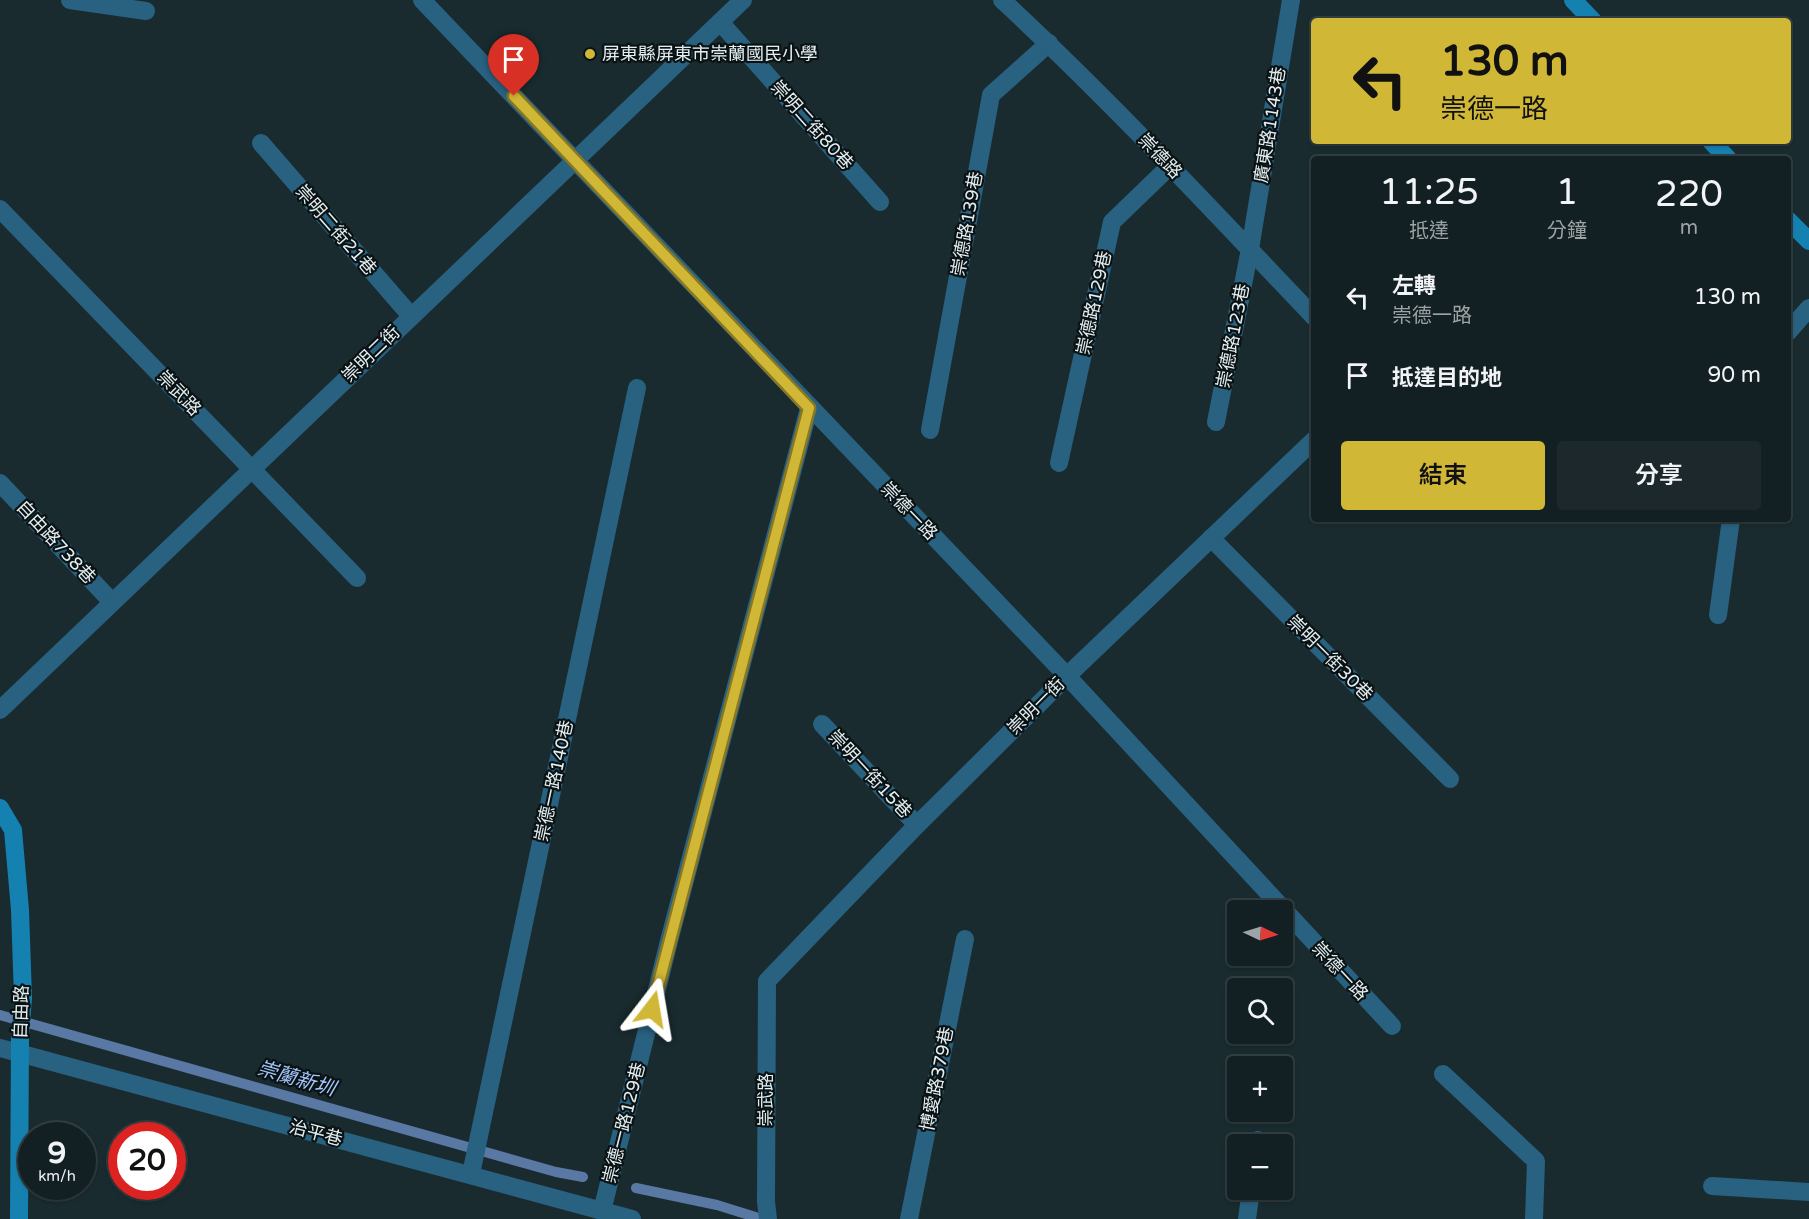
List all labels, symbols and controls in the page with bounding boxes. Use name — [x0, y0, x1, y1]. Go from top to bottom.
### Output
pin — [488, 34, 539, 96]
text: 130 m — [1440, 36, 1569, 87]
icon: left — [1341, 42, 1419, 120]
icon: arrive — [497, 43, 530, 76]
place label: 屏東縣屏東市崇蘭國民小學 — [602, 43, 818, 65]
marker: 屏東縣屏東市崇蘭國民小學 — [583, 47, 597, 61]
street label: 廣東路1143巷 — [1250, 65, 1290, 185]
street label: 崇明二街80巷 — [766, 76, 858, 174]
text: 崇德一路 — [1440, 93, 1548, 126]
street label: 崇德路 — [1133, 129, 1187, 183]
street label: 崇德路139巷 — [947, 170, 987, 278]
text: 11:25 — [1379, 171, 1479, 214]
text: 1 — [1556, 171, 1578, 214]
text: 220 — [1655, 173, 1723, 216]
street label: 崇明二街21巷 — [291, 180, 381, 280]
text: m — [1680, 216, 1698, 240]
text: 抵達 — [1409, 219, 1449, 243]
text: 分鐘 — [1547, 219, 1587, 243]
street label: 崇德路129巷 — [1072, 249, 1116, 357]
text: 左轉 — [1392, 273, 1436, 299]
icon: left — [1341, 281, 1374, 314]
street label: 崇德路123巷 — [1212, 282, 1254, 390]
text: 130 m — [1694, 284, 1761, 310]
text: 崇德一路 — [1392, 304, 1472, 328]
street label: 崇明二街 — [337, 321, 405, 387]
icon: arrive — [1341, 359, 1374, 392]
text: 90 m — [1707, 362, 1761, 388]
text: 抵達目的地 — [1392, 365, 1502, 391]
street label: 崇武路 — [152, 366, 206, 420]
button: 結束 — [1341, 441, 1545, 510]
button: 分享 — [1557, 441, 1761, 510]
street label: 崇德一路 — [876, 477, 942, 545]
street label: 自由路738巷 — [12, 496, 100, 588]
street label: 崇明一街30巷 — [1282, 610, 1378, 706]
street label: 崇明一街 — [1003, 673, 1069, 739]
street label: 崇德一路140巷 — [530, 718, 578, 844]
street label: 崇明一街15巷 — [824, 725, 916, 823]
north arrow — [1227, 900, 1293, 966]
map controls — [1227, 900, 1293, 1200]
street label: 崇德一路 — [1307, 937, 1373, 1005]
position arrow — [620, 977, 684, 1041]
button: search — [1227, 978, 1293, 1044]
street label: 自由路 — [9, 985, 33, 1039]
street label: 博愛路379巷 — [916, 1025, 958, 1133]
water label: 崇蘭新圳 — [254, 1056, 341, 1102]
button: + — [1227, 1056, 1293, 1122]
street label: 崇德一路129巷 — [598, 1060, 650, 1186]
street label: 崇武路 — [755, 1073, 777, 1127]
street label: 治平巷 — [287, 1115, 345, 1151]
speed limit sign: 20 — [108, 1122, 186, 1200]
button: − — [1227, 1134, 1293, 1200]
text: 9 — [48, 1135, 66, 1172]
text: km/h — [38, 1167, 76, 1185]

